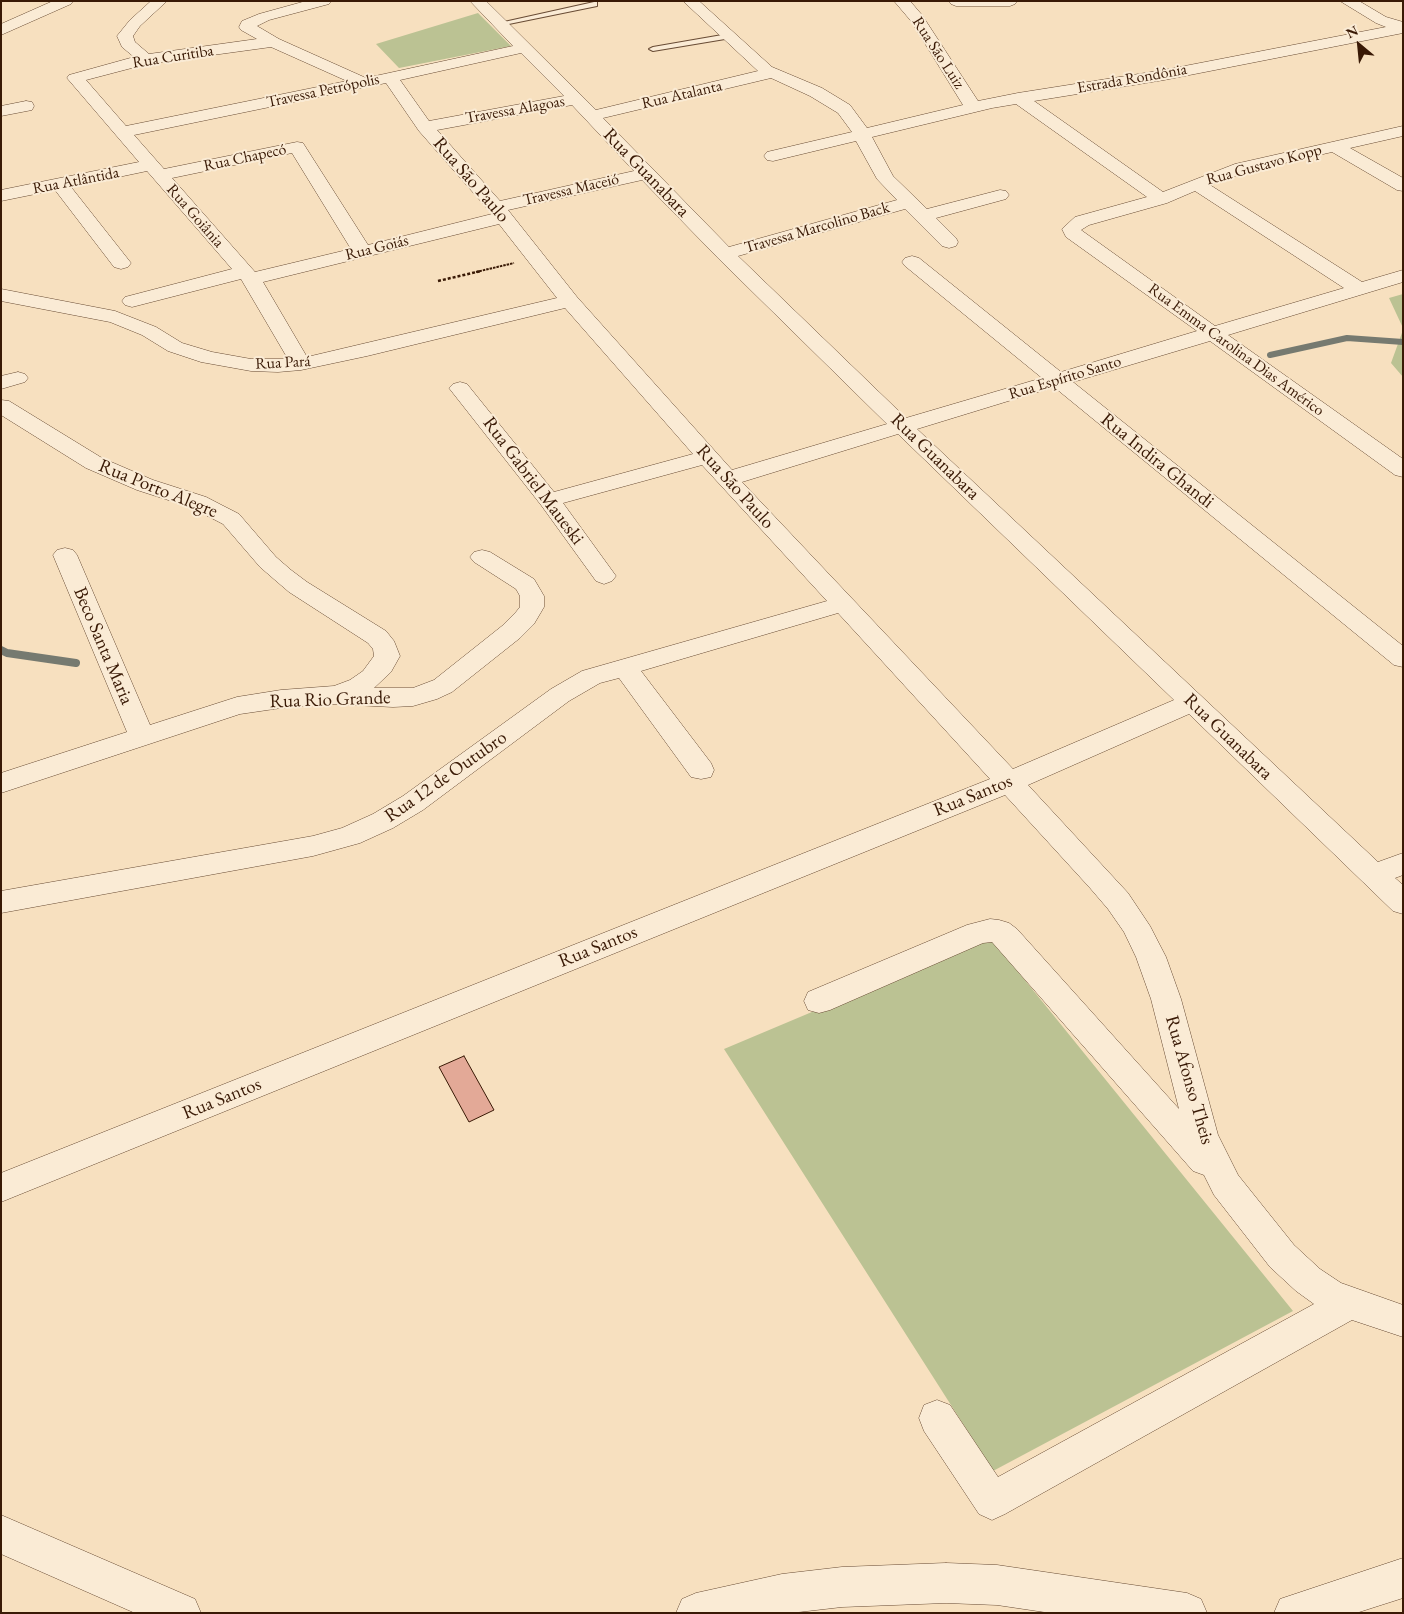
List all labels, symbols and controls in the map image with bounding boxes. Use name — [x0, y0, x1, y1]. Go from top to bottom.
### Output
street label: Rua São Luiz — [908, 13, 968, 93]
north arrow — [1334, 20, 1384, 70]
text: N — [1343, 21, 1361, 42]
street label: Rua Curitiba — [131, 41, 215, 73]
street label: Estrada Rondônia — [1076, 60, 1188, 98]
street label: Travessa Petrópolis — [265, 70, 381, 112]
street label: Rua Atalanta — [640, 76, 724, 114]
street label: Travessa Alagoas — [464, 92, 566, 128]
street label: Rua Guanabara — [598, 124, 694, 222]
street label: Rua São Paulo — [428, 133, 514, 227]
street label: Rua Chapecó — [202, 140, 288, 176]
street label: Rua Gustavo Kopp — [1204, 140, 1324, 190]
street label: Rua Atlântida — [31, 163, 121, 199]
street label: Travessa Maceió — [521, 170, 621, 210]
street label: Rua Goiânia — [162, 180, 228, 252]
street label: Travessa Marcolino Back — [742, 198, 892, 258]
street label: Rua Goiás — [343, 231, 411, 265]
street label: Rua Emma Carolina Dias Américo — [1144, 280, 1328, 420]
street label: Rua Pará — [255, 352, 311, 374]
street label: Rua Espírito Santo — [1007, 352, 1123, 404]
street label: Rua Indira Ghandi — [1096, 408, 1218, 514]
street label: Rua Guanabara — [886, 409, 984, 505]
street label: Rua Gabriel Maueski — [477, 412, 589, 550]
street label: Rua São Paulo — [691, 440, 779, 534]
street label: Rua Porto Alegre — [95, 455, 221, 523]
street label: Beco Santa Maria — [68, 584, 138, 708]
street label: Rua Rio Grande — [269, 686, 391, 714]
street label: Rua Guanabara — [1179, 689, 1277, 785]
street label: Rua 12 de Outubro — [381, 726, 511, 828]
street label: Rua Santos — [930, 770, 1016, 822]
street label: Rua Santos — [555, 921, 641, 973]
street label: Rua Afonso Theis — [1160, 1013, 1218, 1147]
street label: Rua Santos — [179, 1073, 265, 1125]

